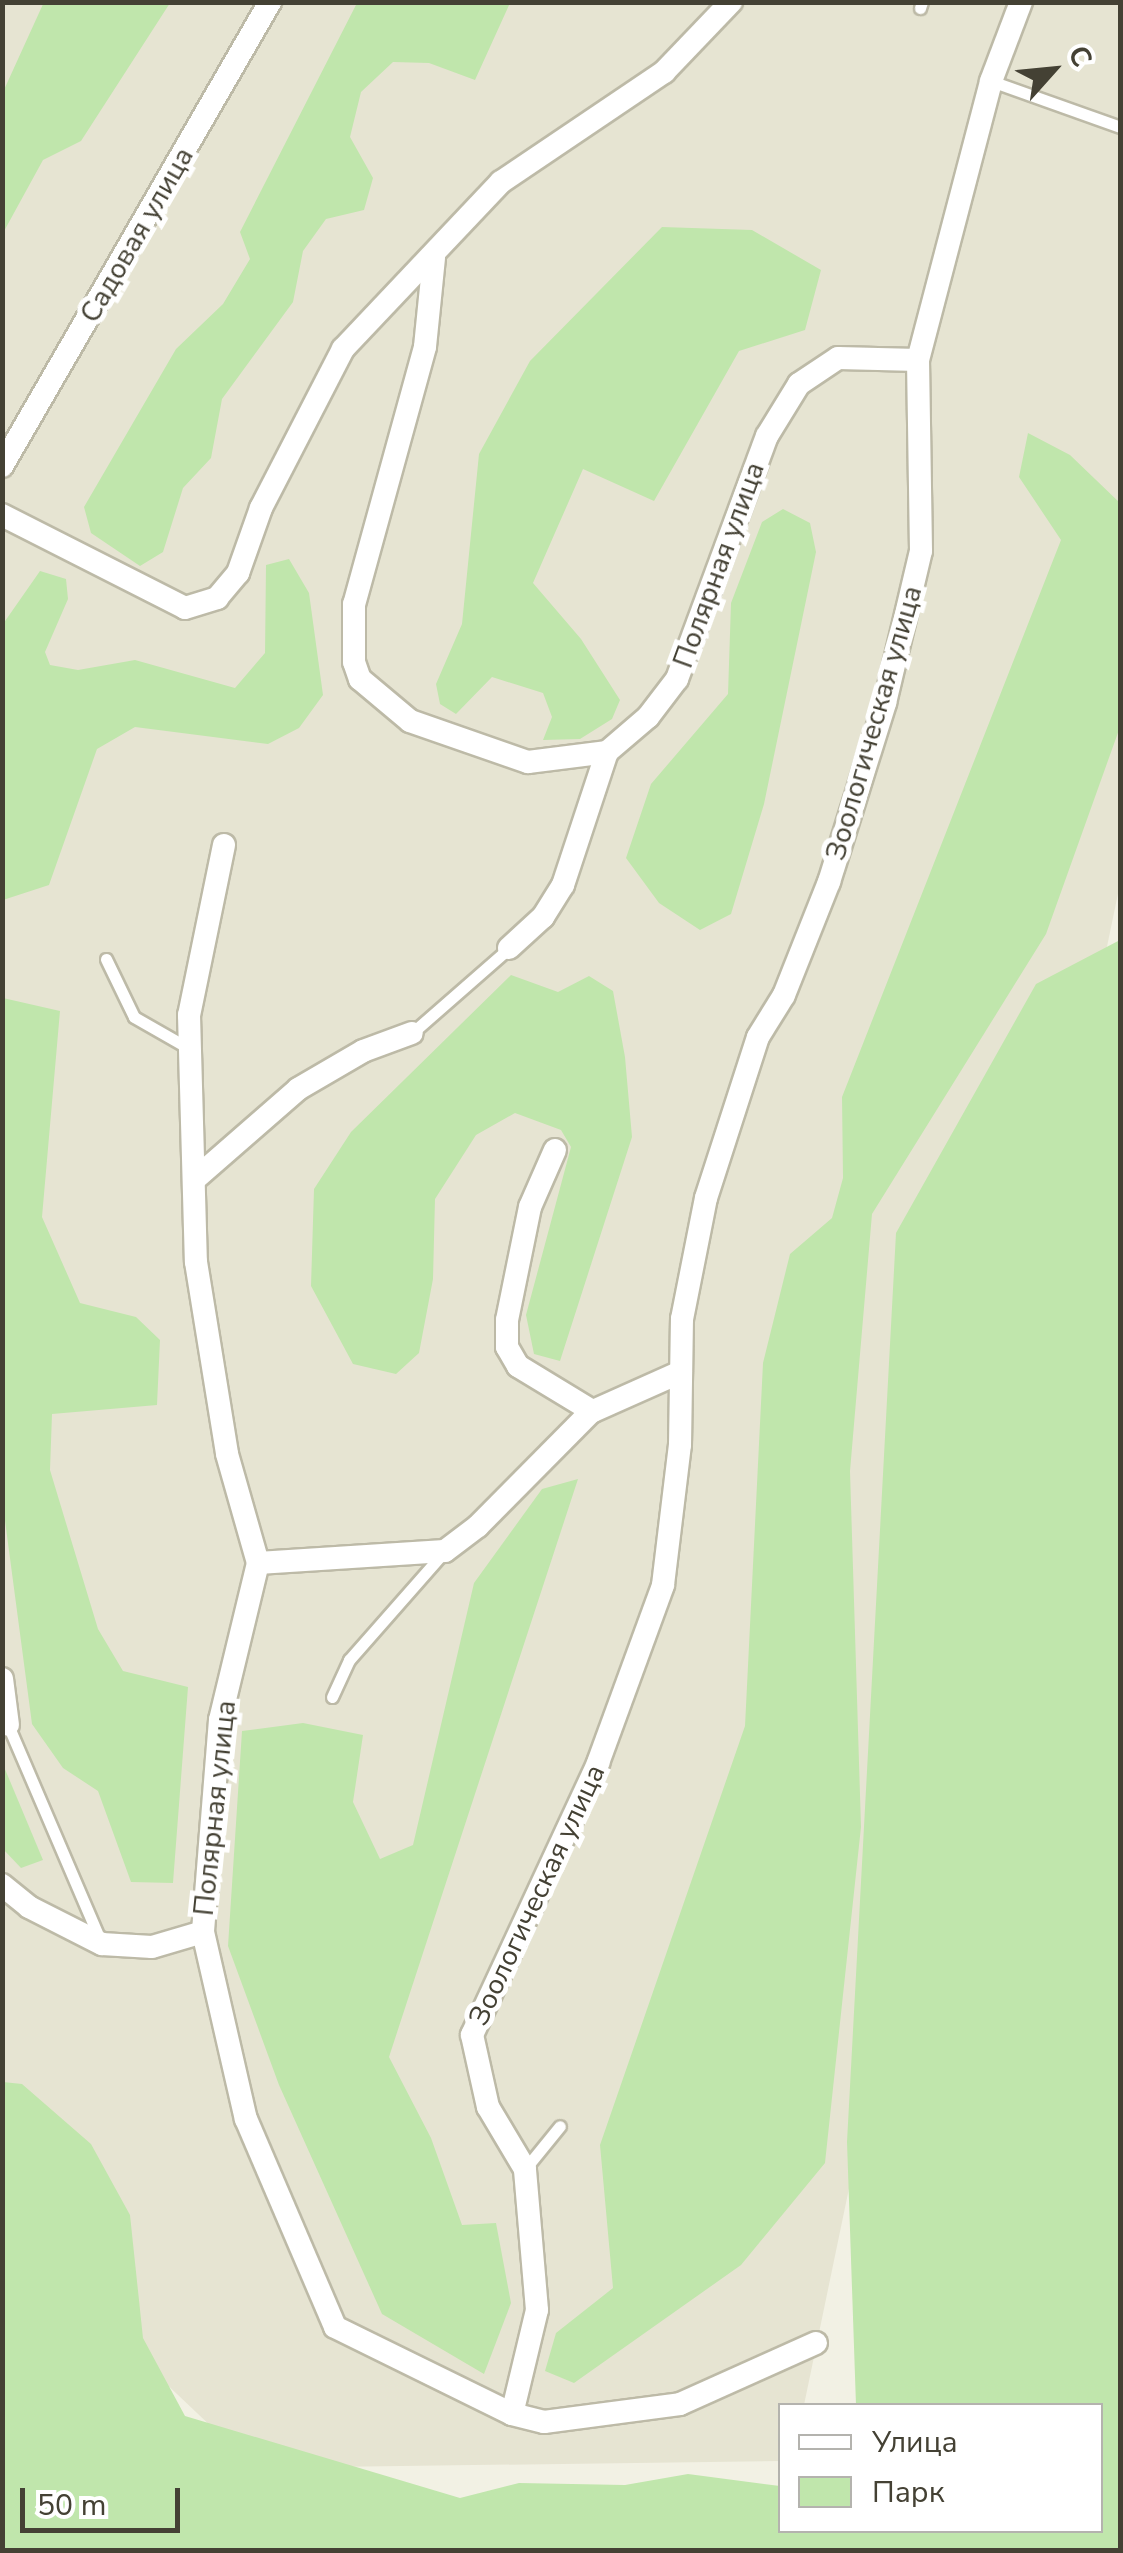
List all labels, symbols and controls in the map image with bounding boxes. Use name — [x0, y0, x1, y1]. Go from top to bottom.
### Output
north arrow — [1003, 20, 1103, 120]
text: С — [1058, 39, 1101, 73]
street label: Садовая улица — [73, 141, 201, 329]
street label: Полярная улица — [666, 458, 772, 672]
street label: Зоологическая улица — [819, 582, 929, 864]
street label: Полярная улица — [187, 1699, 243, 1917]
street label: Зоологическая улица — [462, 1759, 612, 2031]
legend — [778, 2403, 1103, 2533]
text: Улица — [872, 2422, 958, 2463]
scale bar — [25, 2468, 185, 2530]
text: Парк — [872, 2472, 944, 2513]
text: 50 m — [37, 2485, 106, 2526]

